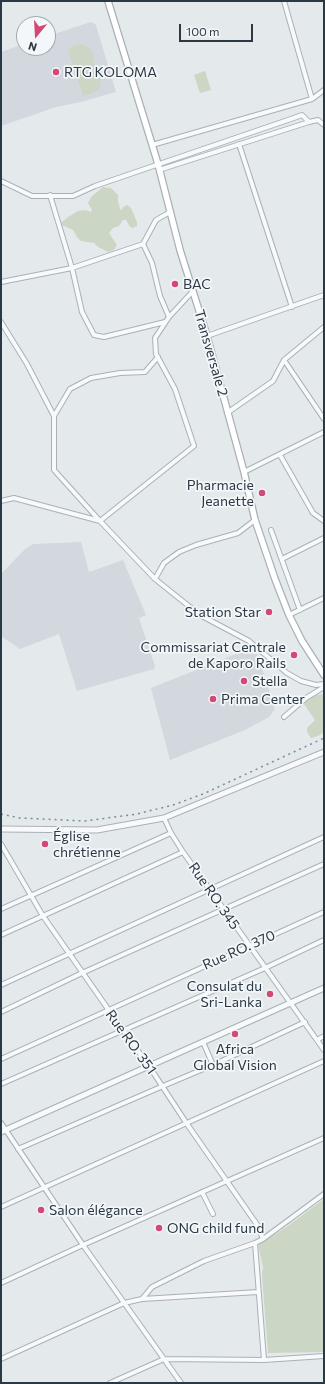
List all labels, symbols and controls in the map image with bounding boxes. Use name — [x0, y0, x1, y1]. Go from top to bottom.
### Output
north arrow — [16, 16, 56, 56]
scale bar — [181, 16, 255, 42]
text: 100 m — [186, 24, 220, 38]
text: N — [27, 39, 38, 54]
place label: RTG KOLOMA — [64, 64, 157, 80]
marker: RTG KOLOMA — [51, 67, 61, 77]
place label: BAC — [183, 276, 211, 292]
marker: BAC — [170, 279, 180, 289]
street label: Transversale 2 — [191, 308, 231, 398]
place label: Pharmacie Jeanette — [187, 477, 254, 510]
marker: Pharmacie Jeanette — [257, 488, 267, 498]
place label: Station Star — [185, 604, 261, 620]
marker: Station Star — [264, 607, 274, 617]
place label: Commissariat Centrale de Kaporo Rails — [141, 639, 286, 672]
marker: Commissariat Centrale de Kaporo Rails — [289, 650, 299, 660]
place label: Stella — [252, 673, 288, 689]
marker: Stella — [239, 676, 249, 686]
place label: Prima Center — [221, 691, 305, 707]
marker: Prima Center — [208, 694, 218, 704]
place label: Église chrétienne — [53, 828, 121, 860]
marker: Église chrétienne — [40, 839, 50, 849]
street label: Rue RO. 345 — [185, 859, 243, 933]
street label: Rue RO. 370 — [200, 927, 278, 973]
place label: Consulat du Sri-Lanka — [187, 978, 262, 1010]
marker: Consulat du Sri-Lanka — [265, 989, 275, 999]
street label: Rue RO. 351 — [102, 1007, 160, 1077]
marker: Africa Global Vision — [230, 1029, 240, 1039]
place label: Africa Global Vision — [193, 1041, 277, 1074]
place label: Salon élégance — [49, 1202, 143, 1218]
marker: Salon élégance — [36, 1205, 46, 1215]
place label: ONG child fund — [167, 1220, 264, 1236]
marker: ONG child fund — [154, 1223, 164, 1233]

